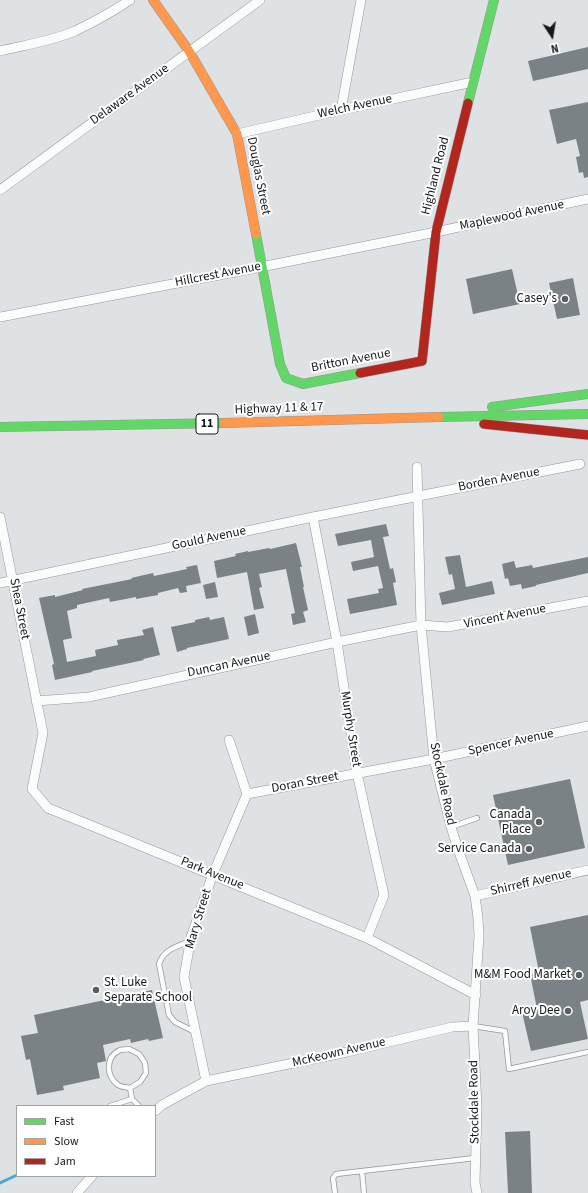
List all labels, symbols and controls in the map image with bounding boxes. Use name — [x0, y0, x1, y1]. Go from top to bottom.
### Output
north arrow — [532, 16, 572, 56]
text: N — [549, 40, 560, 56]
street label: Delaware Avenue — [88, 61, 172, 129]
street label: Welch Avenue — [316, 92, 394, 122]
street label: Highland Road — [419, 135, 453, 217]
street label: Douglas Street — [243, 136, 273, 216]
street label: Maplewood Avenue — [458, 197, 566, 235]
street label: Hillcrest Avenue — [174, 259, 262, 291]
place label: Casey's — [517, 291, 557, 307]
marker: Casey's — [560, 294, 570, 304]
street label: Britton Avenue — [310, 346, 392, 376]
street label: Highway 11 & 17 — [234, 400, 324, 418]
road number: 11 — [196, 414, 218, 434]
street label: Borden Avenue — [457, 464, 541, 496]
street label: Gould Avenue — [171, 524, 247, 554]
street label: Shea Street — [5, 577, 33, 641]
street label: Vincent Avenue — [463, 601, 547, 633]
street label: Duncan Avenue — [186, 649, 272, 681]
street label: Murphy Street — [336, 690, 364, 768]
street label: Spencer Avenue — [467, 726, 555, 760]
street label: Stockdale Road — [426, 741, 458, 827]
street label: Doran Street — [270, 769, 340, 797]
place label: Canada Place — [490, 807, 531, 838]
marker: Canada Place — [534, 817, 544, 827]
place label: Service Canada — [437, 841, 521, 857]
marker: Service Canada — [524, 844, 534, 854]
street label: Park Avenue — [178, 854, 246, 894]
street label: Shirreff Avenue — [489, 866, 573, 900]
street label: Mary Street — [182, 887, 216, 951]
place label: M&M Food Market — [474, 967, 571, 983]
marker: M&M Food Market — [574, 970, 584, 980]
place label: St. Luke Separate School — [104, 975, 192, 1006]
marker: St. Luke Separate School — [91, 985, 101, 995]
place label: Aroy Dee — [512, 1003, 560, 1019]
marker: Aroy Dee — [563, 1006, 573, 1016]
street label: McKeown Avenue — [291, 1035, 387, 1071]
street label: Stockdale Road — [466, 1060, 484, 1144]
legend — [16, 1105, 156, 1177]
text: Fast — [54, 1113, 74, 1130]
text: Slow — [54, 1133, 79, 1150]
text: Jam — [54, 1153, 76, 1170]

